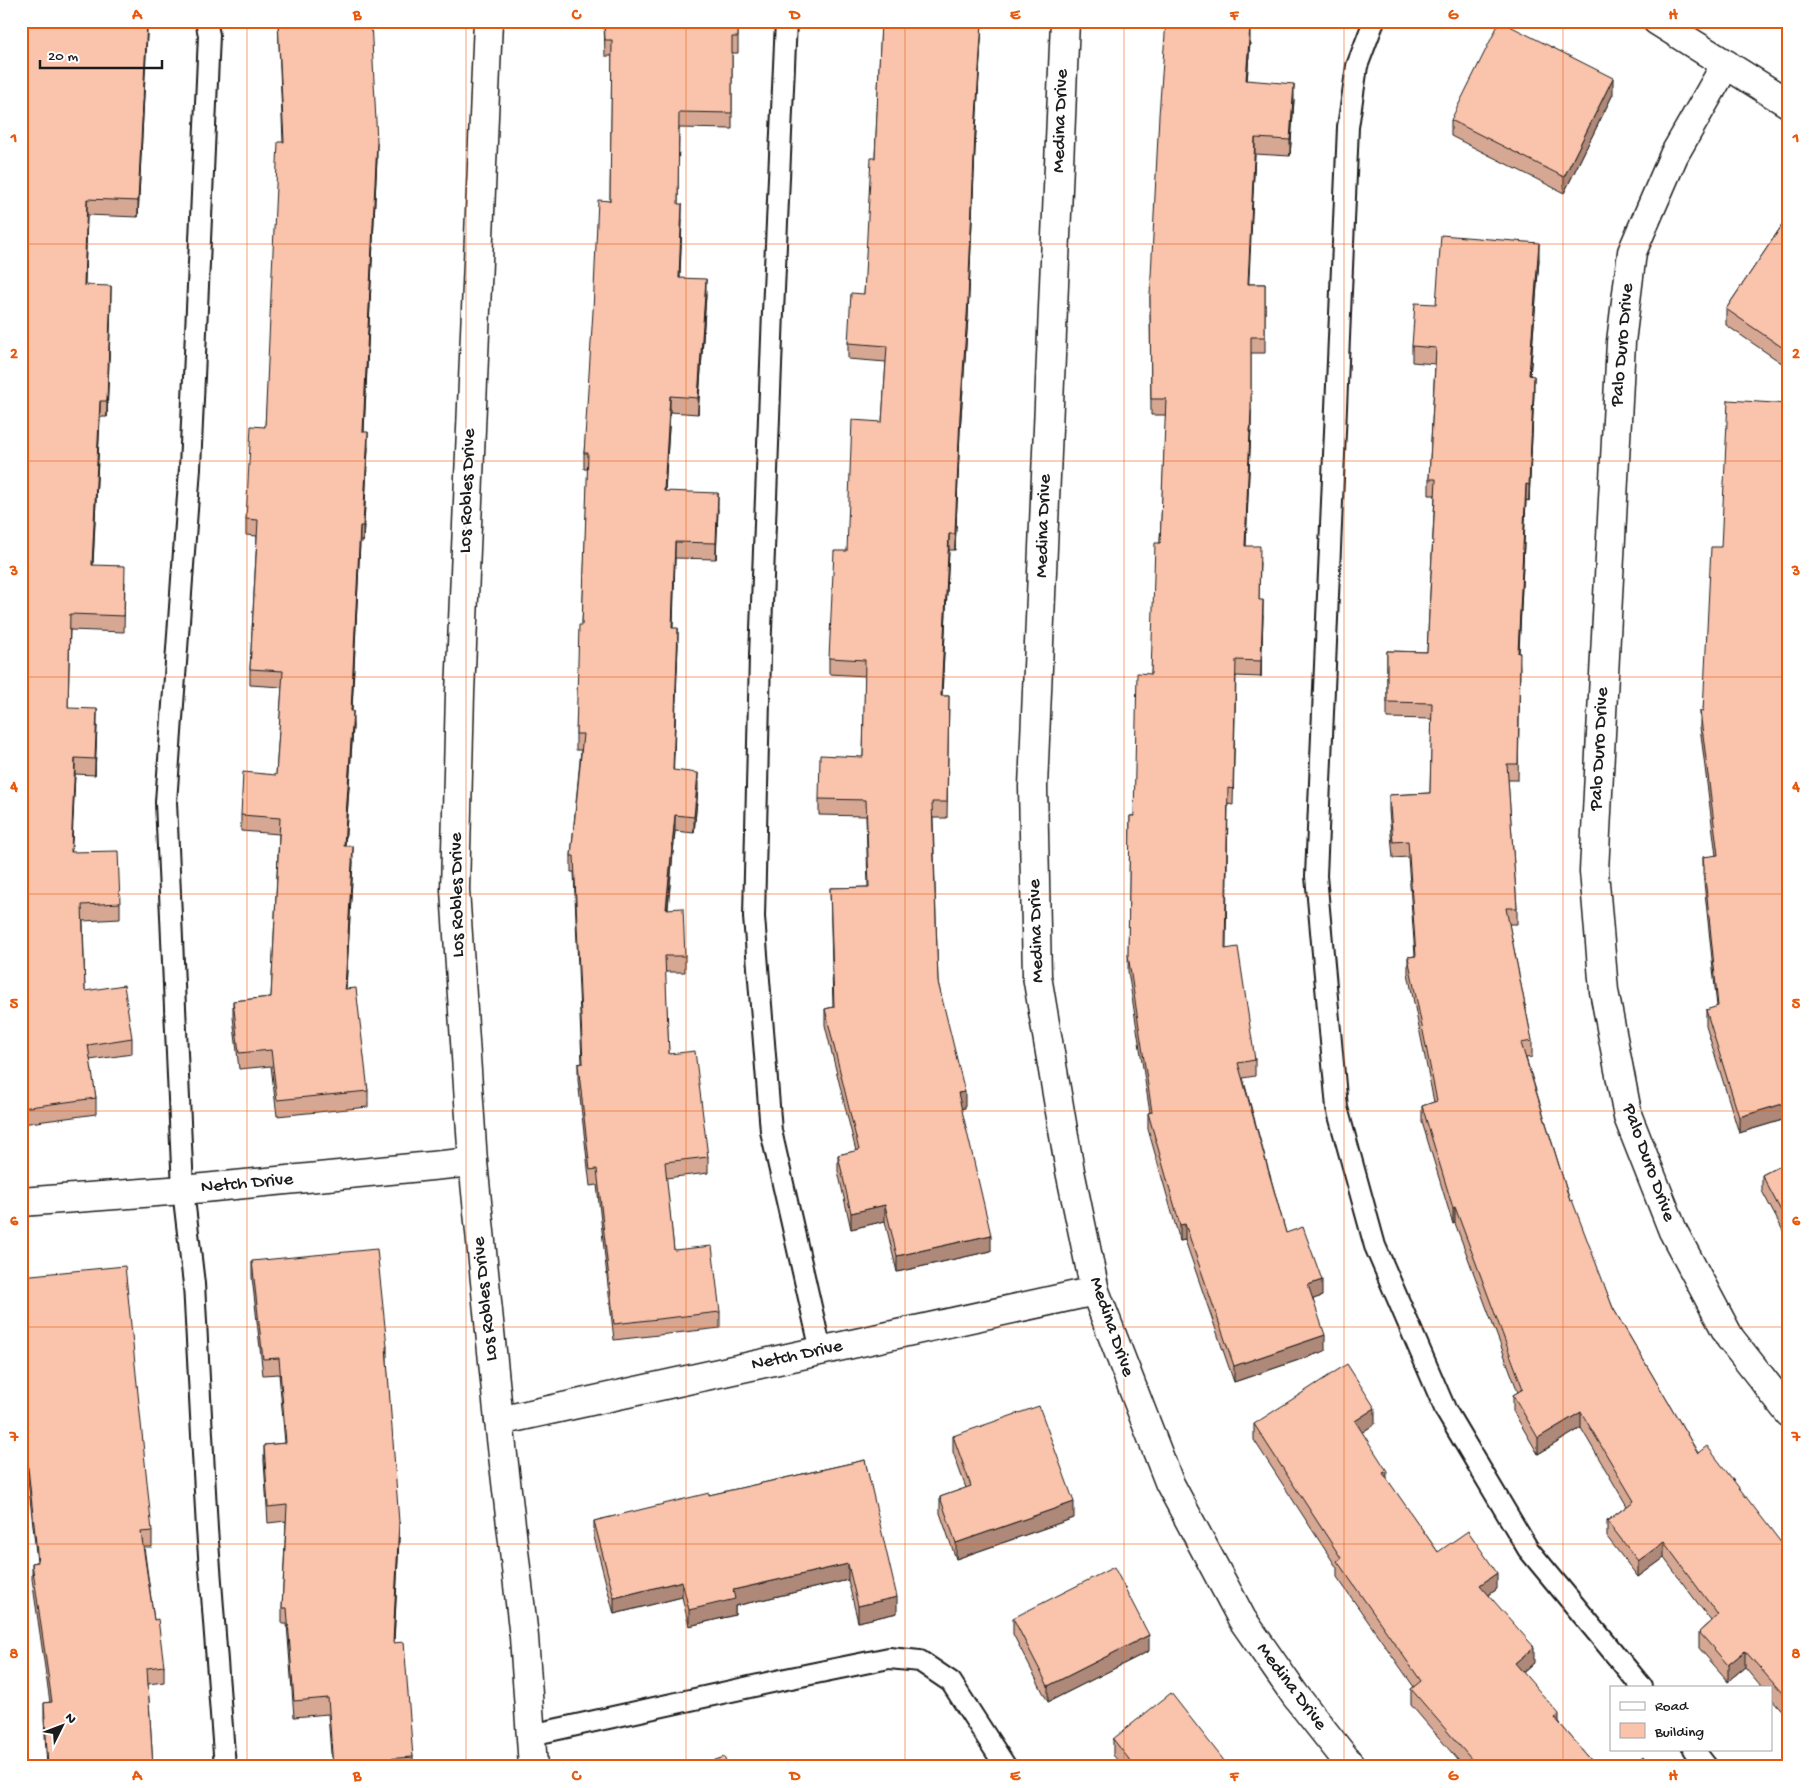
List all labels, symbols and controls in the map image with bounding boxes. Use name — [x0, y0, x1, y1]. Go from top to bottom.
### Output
text: A — [131, 7, 143, 26]
text: B — [352, 7, 362, 26]
text: C — [571, 7, 582, 26]
text: D — [788, 7, 801, 26]
text: E — [1010, 7, 1021, 26]
text: F — [1229, 7, 1240, 26]
text: G — [1448, 7, 1459, 26]
text: H — [1668, 7, 1678, 26]
scale bar — [40, 38, 162, 70]
text: 20 m — [48, 48, 78, 66]
street label: Medina Drive — [1048, 69, 1074, 173]
text: 1 — [10, 130, 17, 149]
text: 1 — [1792, 130, 1799, 149]
street label: Palo Duro Drive — [1606, 282, 1640, 408]
text: 2 — [10, 346, 18, 365]
text: 2 — [1792, 346, 1800, 365]
street label: Los Robles Drive — [454, 428, 482, 554]
street label: Medina Drive — [1031, 474, 1057, 578]
text: 3 — [9, 563, 18, 582]
text: 3 — [1791, 563, 1800, 582]
street label: Palo Duro Drive — [1585, 687, 1615, 812]
text: 4 — [9, 779, 18, 798]
text: 4 — [1791, 779, 1800, 798]
street label: Los Robles Drive — [445, 832, 471, 958]
street label: Medina Drive — [1024, 879, 1050, 983]
text: 5 — [10, 996, 19, 1015]
text: 5 — [1792, 996, 1801, 1015]
street label: Palo Duro Drive — [1616, 1100, 1680, 1225]
street label: Netch Drive — [200, 1168, 294, 1199]
text: 6 — [10, 1213, 19, 1232]
text: 6 — [1792, 1213, 1801, 1232]
street label: Los Robles Drive — [468, 1235, 504, 1362]
street label: Medina Drive — [1083, 1274, 1139, 1380]
street label: Netch Drive — [749, 1335, 845, 1377]
text: 7 — [9, 1429, 19, 1448]
text: 7 — [1791, 1429, 1801, 1448]
street label: Medina Drive — [1251, 1639, 1332, 1735]
text: 8 — [10, 1646, 19, 1665]
text: 8 — [1792, 1646, 1801, 1665]
legend — [1610, 1686, 1772, 1750]
text: Road — [1655, 1698, 1689, 1716]
north arrow — [38, 1700, 88, 1750]
text: N — [60, 1710, 79, 1728]
text: Building — [1654, 1724, 1704, 1742]
text: A — [131, 1768, 143, 1787]
text: B — [352, 1768, 362, 1787]
text: C — [571, 1768, 582, 1787]
text: D — [788, 1768, 801, 1787]
text: E — [1010, 1768, 1021, 1787]
text: F — [1229, 1768, 1240, 1787]
text: G — [1448, 1768, 1459, 1787]
text: H — [1668, 1768, 1678, 1787]

